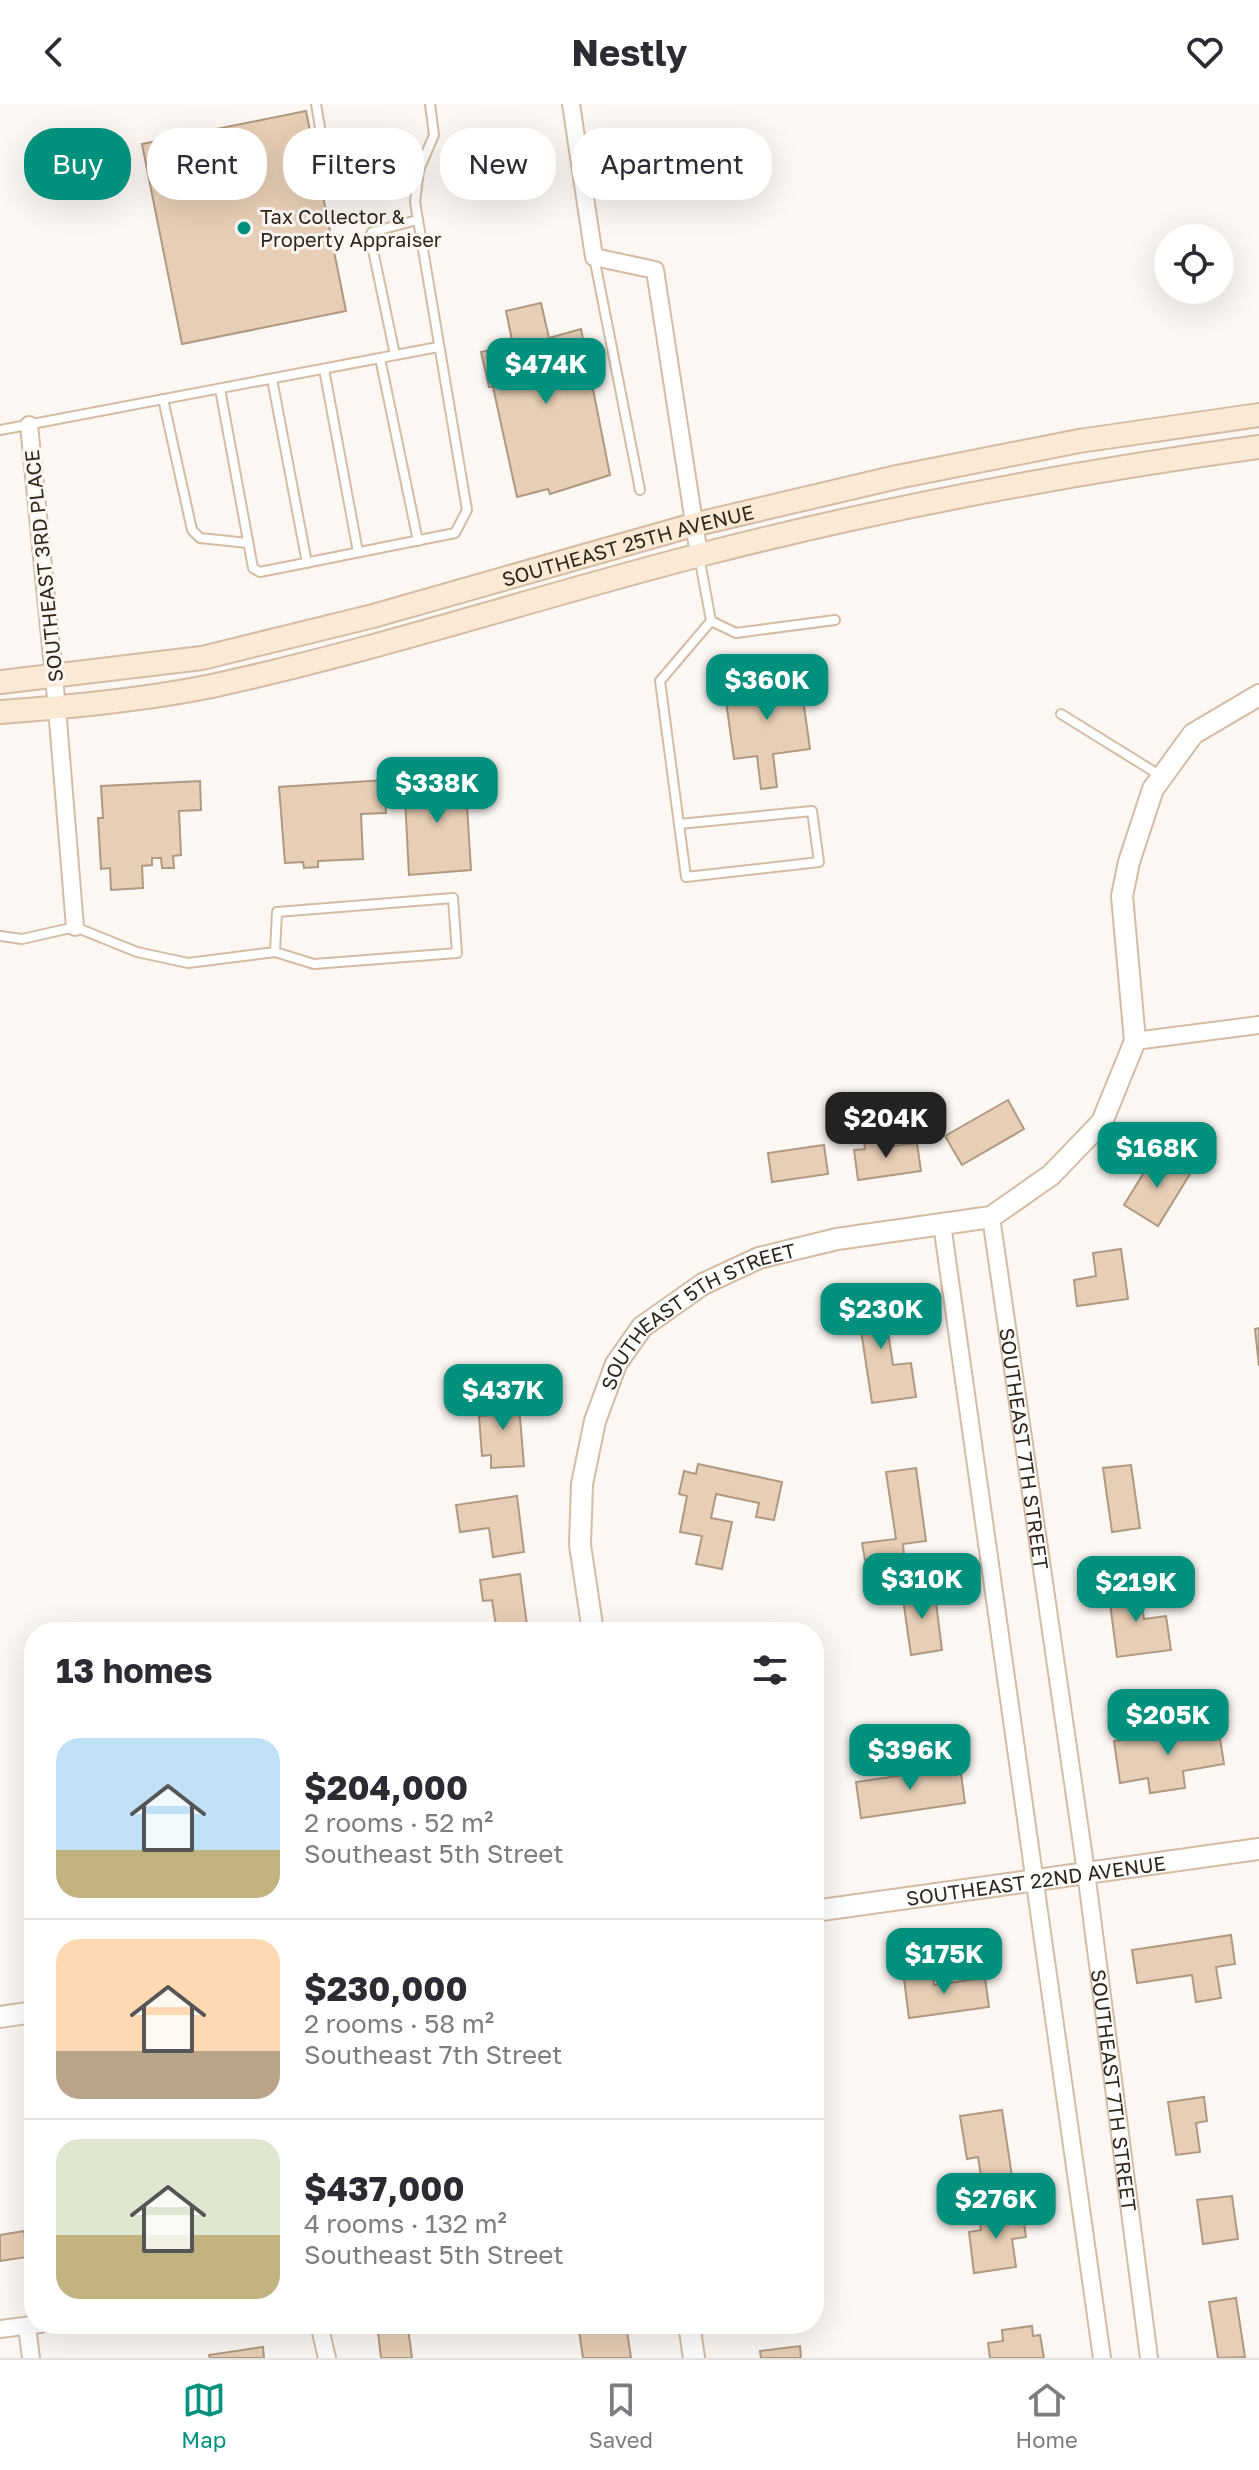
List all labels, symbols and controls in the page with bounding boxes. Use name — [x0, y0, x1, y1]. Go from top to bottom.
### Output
icon: back — [32, 30, 76, 74]
icon: heart — [1183, 30, 1227, 74]
text: Nestly — [572, 31, 687, 74]
chip: Buy — [24, 128, 131, 200]
chip: Rent — [147, 128, 267, 200]
chip: Filters — [283, 128, 424, 200]
chip: New — [440, 128, 556, 200]
chip: Apartment — [572, 128, 772, 200]
place label: Tax Collector & Property Appraiser — [260, 204, 442, 251]
marker: Tax Collector & Property Appraiser — [235, 219, 253, 237]
map controls — [1154, 224, 1234, 304]
button: locate — [1154, 224, 1234, 304]
pin: $474K — [490, 338, 602, 406]
text: $474K — [505, 348, 587, 379]
street label: SOUTHEAST 3RD PLACE — [19, 449, 67, 683]
street label: SOUTHEAST 25TH AVENUE — [499, 499, 756, 591]
pin: $360K — [711, 654, 823, 722]
text: $360K — [724, 664, 810, 695]
pin: $338K — [381, 757, 493, 825]
text: $338K — [395, 767, 479, 798]
pin: $204K — [830, 1092, 942, 1160]
text: $204K — [843, 1102, 929, 1133]
pin: $168K — [1101, 1122, 1213, 1190]
text: $168K — [1116, 1132, 1198, 1163]
street label: SOUTHEAST 5TH STREET — [596, 1238, 798, 1393]
pin: $230K — [825, 1283, 937, 1351]
text: $230K — [839, 1293, 923, 1324]
street label: SOUTHEAST 7TH STREET — [995, 1326, 1054, 1571]
pin: $437K — [447, 1364, 559, 1432]
text: $437K — [462, 1374, 544, 1405]
pin: $310K — [866, 1553, 978, 1621]
pin: $219K — [1080, 1556, 1192, 1624]
text: $310K — [881, 1563, 963, 1594]
text: $219K — [1095, 1566, 1177, 1597]
icon: filters — [748, 1648, 792, 1692]
text: 13 homes — [56, 1650, 213, 1690]
pin: $205K — [1112, 1689, 1224, 1757]
text: $205K — [1126, 1699, 1210, 1730]
pin: $396K — [854, 1724, 966, 1792]
text: $396K — [867, 1734, 953, 1765]
text: $204,000 — [304, 1767, 468, 1807]
icon: home — [120, 1770, 216, 1866]
text: 2 rooms · 52 m² — [304, 1807, 493, 1838]
text: Southeast 5th Street — [304, 1838, 564, 1869]
street label: SOUTHEAST 22ND AVENUE — [904, 1850, 1167, 1910]
pin: $175K — [888, 1928, 1000, 1996]
text: $175K — [904, 1938, 984, 1969]
text: $230,000 — [304, 1968, 468, 2008]
street label: SOUTHEAST 7TH STREET — [1087, 1968, 1142, 2213]
icon: home — [120, 1971, 216, 2067]
text: 2 rooms · 58 m² — [304, 2008, 494, 2039]
text: Southeast 7th Street — [304, 2039, 562, 2070]
text: $437,000 — [304, 2168, 464, 2208]
icon: home — [120, 2171, 216, 2267]
pin: $276K — [940, 2173, 1052, 2241]
text: $276K — [955, 2183, 1037, 2214]
text: 4 rooms · 132 m² — [304, 2208, 507, 2239]
text: Southeast 5th Street — [304, 2239, 564, 2270]
tab: Map — [181, 2378, 226, 2453]
tab: Saved — [589, 2378, 653, 2453]
tab: Home — [1016, 2378, 1078, 2453]

